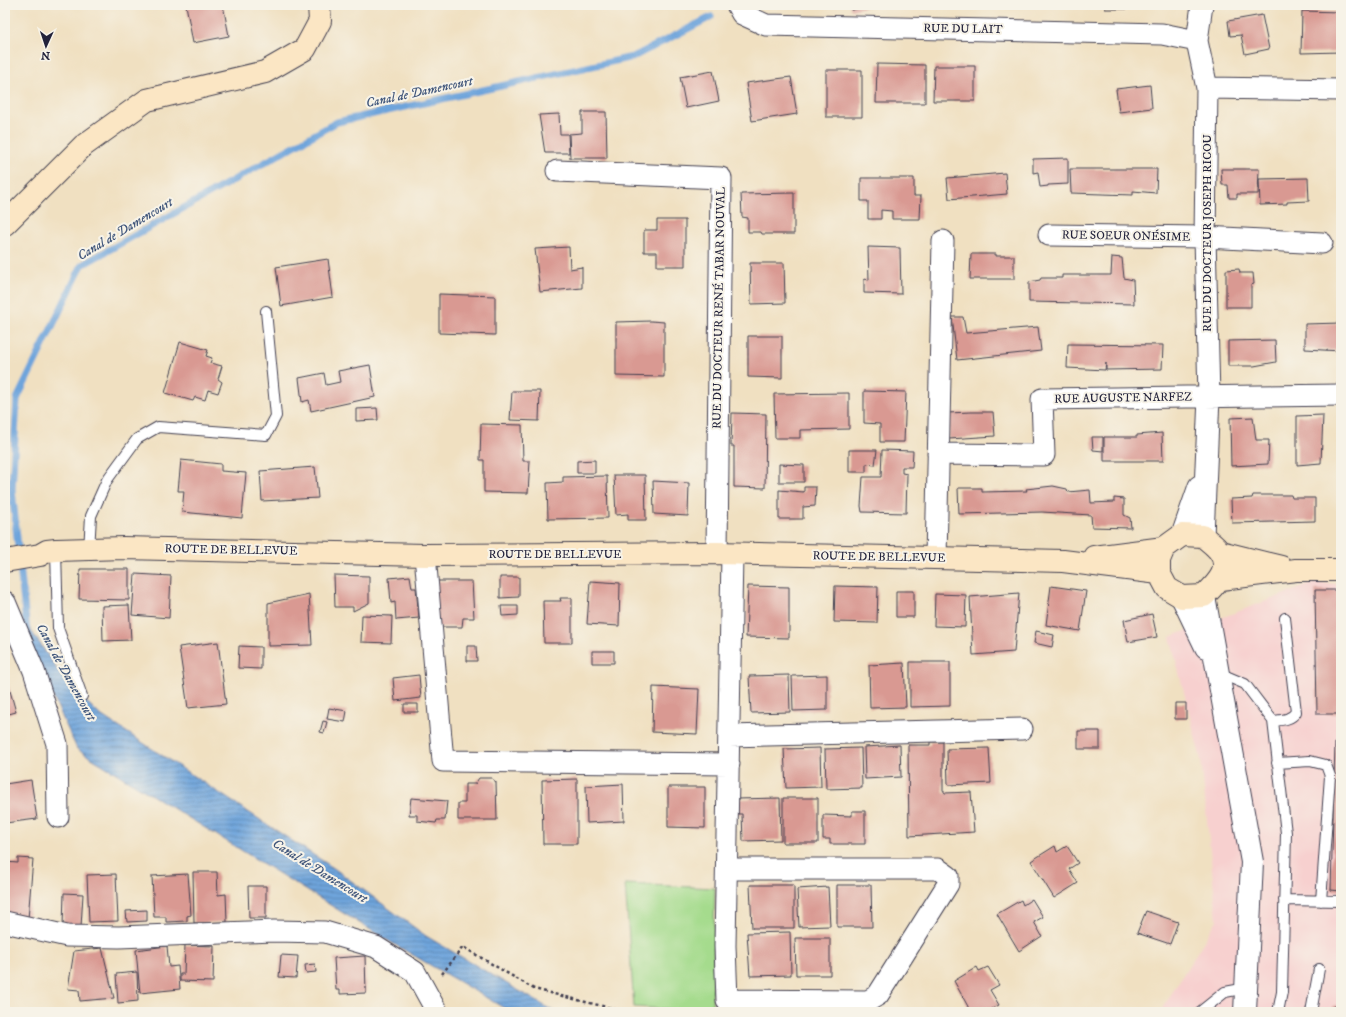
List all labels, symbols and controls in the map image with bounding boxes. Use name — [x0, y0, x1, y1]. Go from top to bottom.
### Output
street label: RUE DU LAIT — [923, 21, 1003, 37]
north arrow — [26, 26, 66, 66]
text: N — [41, 48, 50, 62]
water label: Canal de Damencourt — [364, 73, 475, 111]
street label: RUE DU DOCTEUR JOSEPH RICOU — [1200, 134, 1215, 332]
street label: RUE DU DOCTEUR RENÉ TABAR NOUVAL — [709, 187, 729, 429]
water label: Canal de Damencourt — [74, 194, 177, 264]
street label: RUE SOEUR ONÉSIME — [1062, 227, 1191, 245]
street label: RUE AUGUSTE NARFEZ — [1054, 389, 1192, 407]
street label: ROUTE DE BELLEVUE — [164, 541, 298, 559]
street label: ROUTE DE BELLEVUE — [489, 547, 622, 562]
street label: ROUTE DE BELLEVUE — [812, 548, 946, 566]
water label: Canal de Damencourt — [33, 621, 100, 724]
water label: Canal de Damencourt — [270, 835, 371, 907]

